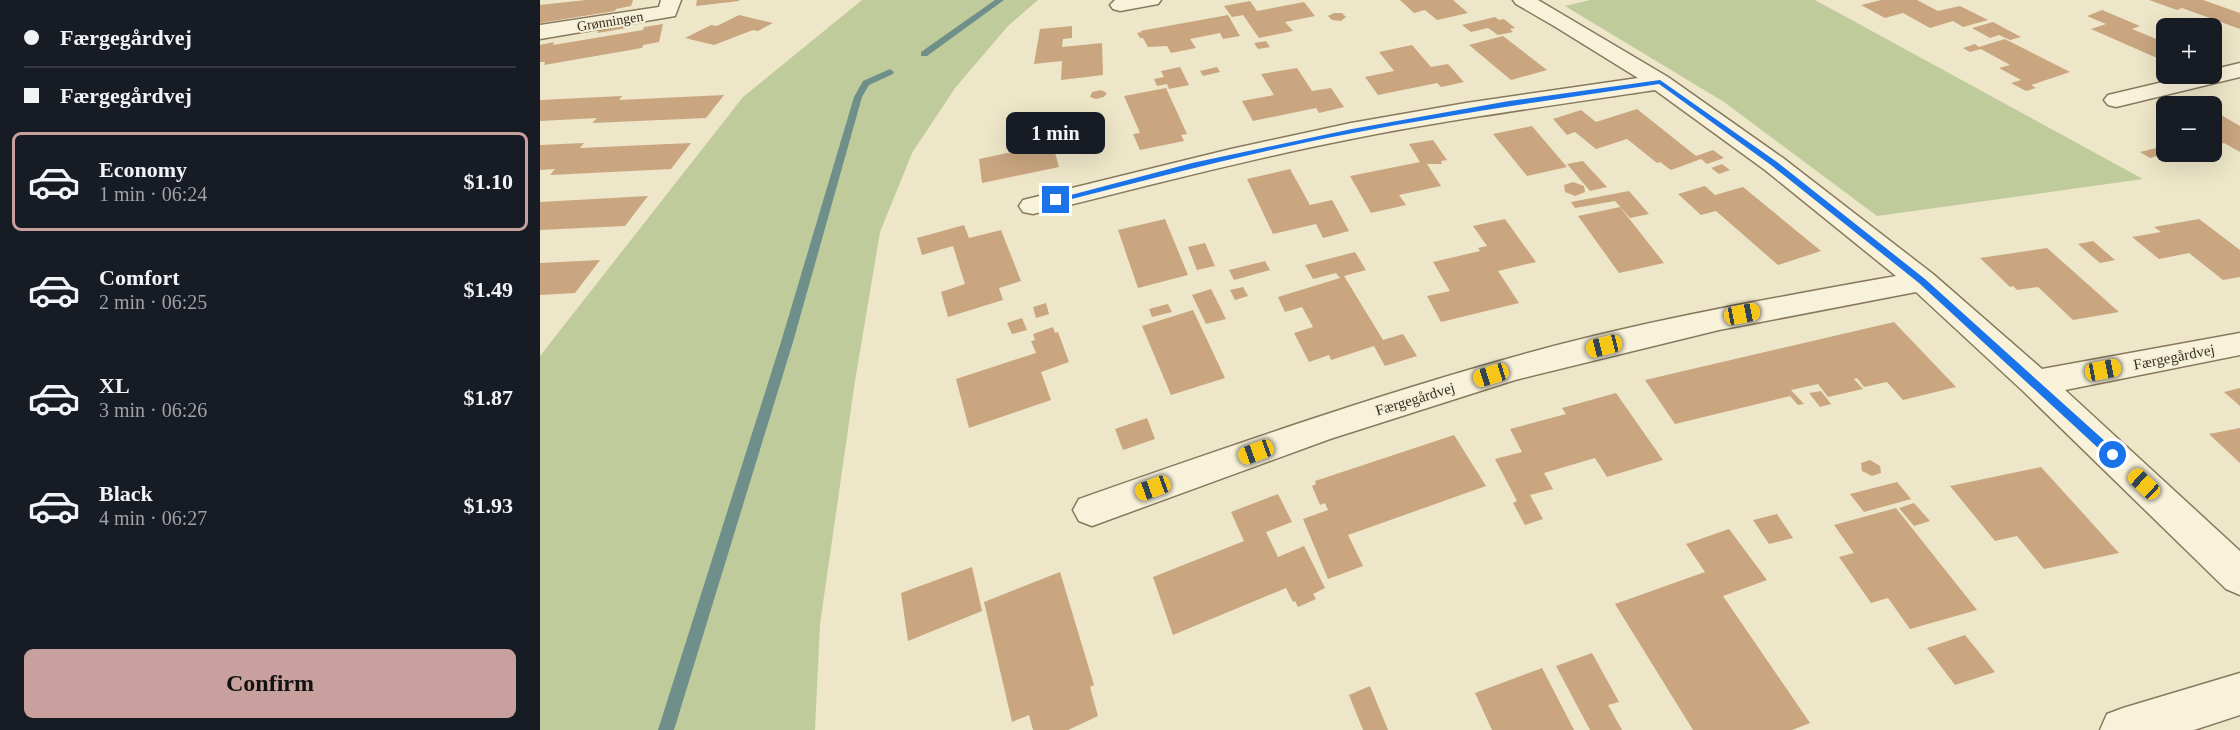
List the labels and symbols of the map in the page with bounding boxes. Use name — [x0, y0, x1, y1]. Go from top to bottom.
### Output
street label: Grønningen — [576, 9, 644, 34]
callout: 1 min — [1006, 113, 1106, 155]
route end — [1042, 186, 1069, 213]
car — [1723, 302, 1761, 326]
car — [1584, 333, 1624, 359]
street label: Færgegårdvej — [2132, 341, 2216, 373]
car — [2084, 358, 2122, 382]
car — [1471, 361, 1511, 389]
street label: Færgegårdvej — [1373, 379, 1457, 419]
car — [1236, 437, 1276, 467]
route start — [2099, 441, 2126, 468]
car — [2125, 465, 2163, 503]
car — [1133, 473, 1173, 503]

